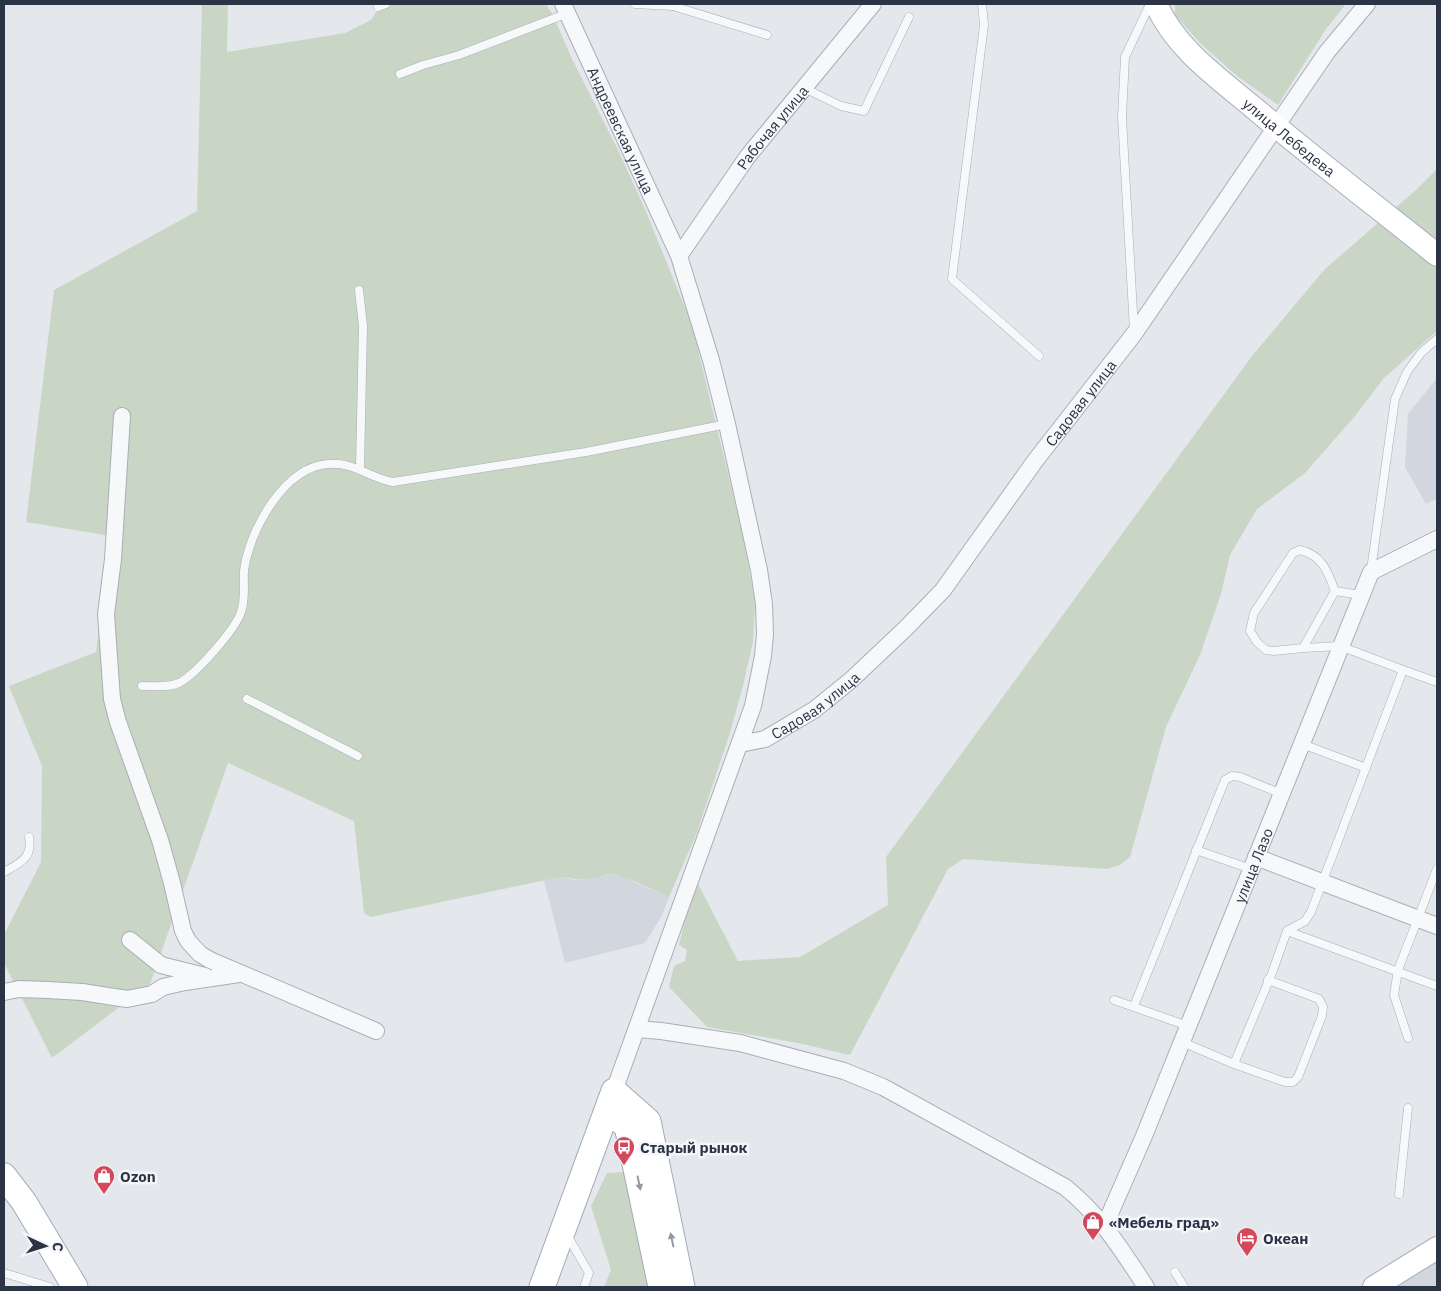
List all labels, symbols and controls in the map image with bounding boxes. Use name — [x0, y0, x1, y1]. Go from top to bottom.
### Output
street label: Андреевская улица — [584, 64, 659, 197]
street label: Рабочая улица — [732, 81, 812, 173]
street label: улица Лебедева — [1239, 93, 1339, 180]
street label: Садовая улица — [1041, 356, 1120, 450]
street label: Садовая улица — [767, 667, 863, 743]
street label: улица Лазо — [1229, 825, 1277, 906]
bus stop icon: Старый рынок — [612, 1135, 636, 1166]
place label: Старый рынок — [640, 1138, 747, 1157]
shop icon: Ozon — [92, 1164, 116, 1195]
place label: Ozon — [120, 1167, 156, 1186]
one-way arrow — [635, 1175, 643, 1190]
shop icon: «Мебель град» — [1081, 1210, 1105, 1241]
place label: «Мебель град» — [1109, 1213, 1219, 1232]
north arrow — [20, 1221, 70, 1271]
hotel icon: Океан — [1235, 1226, 1259, 1257]
place label: Океан — [1263, 1229, 1309, 1248]
one-way arrow — [668, 1231, 676, 1247]
text: С — [49, 1242, 67, 1252]

